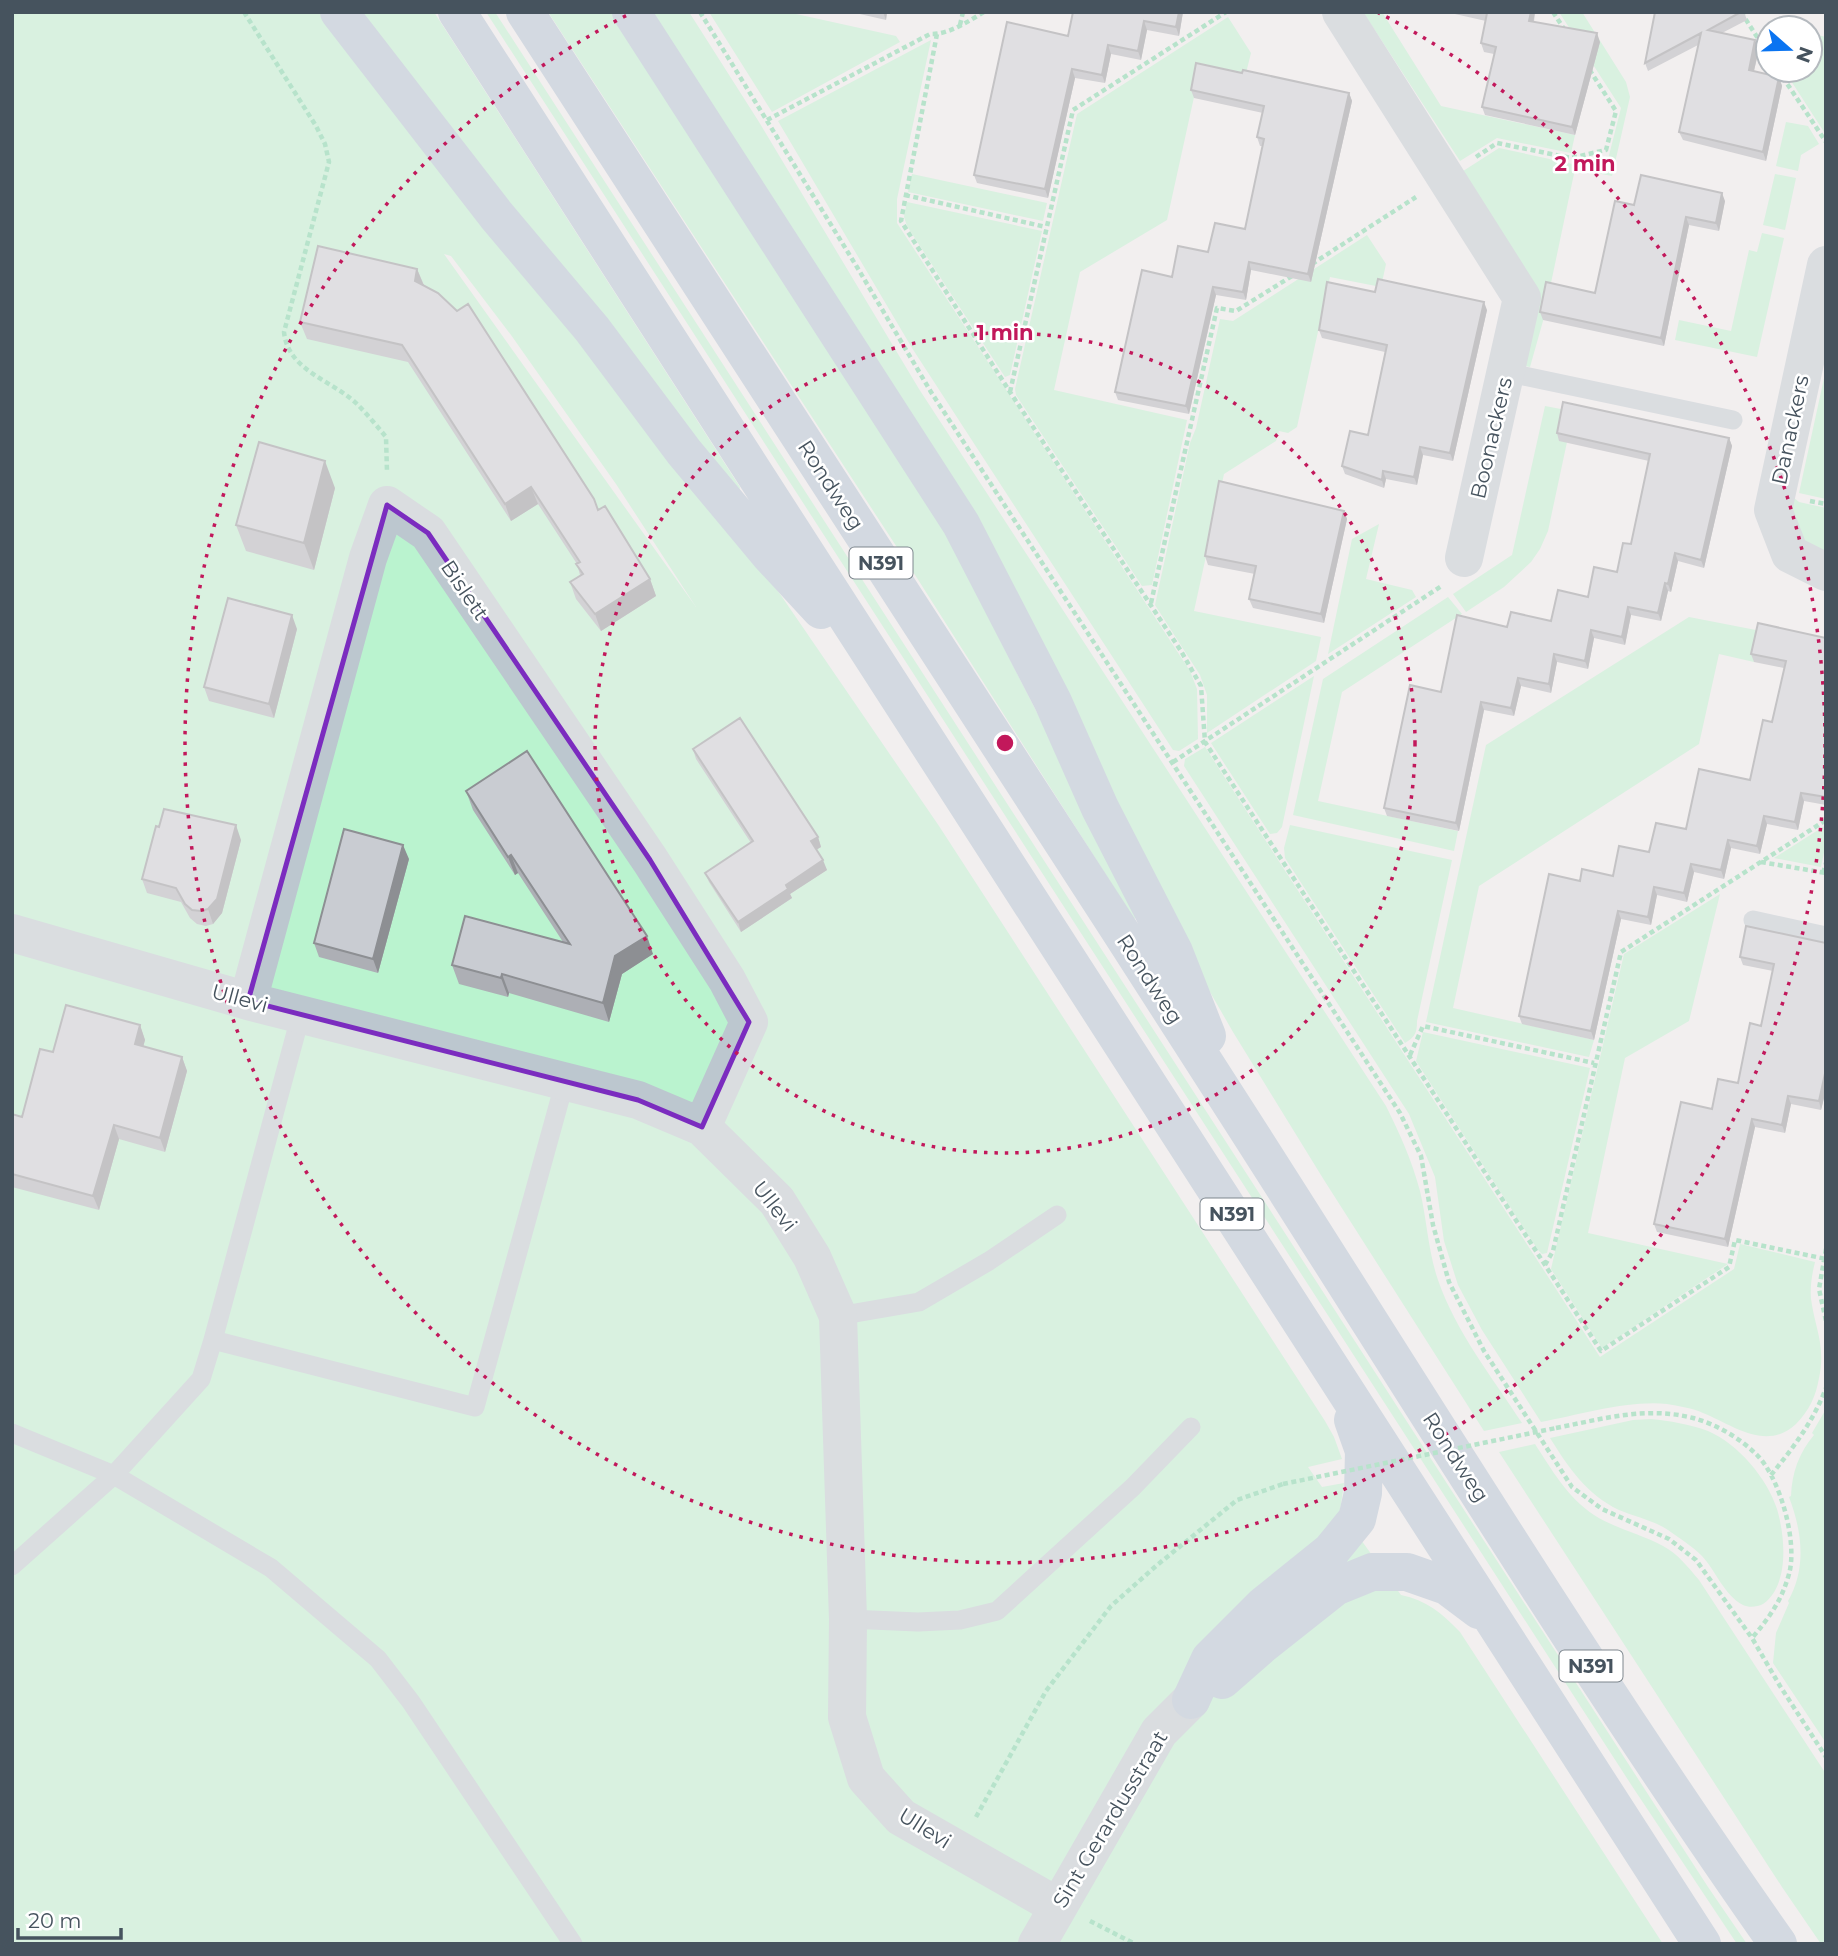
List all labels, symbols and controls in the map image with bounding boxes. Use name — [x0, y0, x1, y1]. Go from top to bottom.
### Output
north arrow — [1754, 14, 1824, 84]
text: N — [1791, 43, 1818, 66]
text: 2 min — [1554, 151, 1616, 176]
text: 1 min — [976, 320, 1034, 345]
street label: Danackers — [1766, 373, 1814, 487]
street label: Boonackers — [1465, 375, 1517, 501]
street label: Rondweg — [793, 435, 869, 535]
road number: N391 — [850, 548, 912, 578]
street label: Bislett — [436, 555, 494, 625]
centre of rings — [993, 731, 1017, 755]
street label: Rondweg — [1112, 929, 1188, 1029]
street label: Ullevi — [209, 978, 271, 1018]
street label: Ullevi — [747, 1176, 803, 1236]
road number: N391 — [1200, 1198, 1264, 1230]
street label: Rondweg — [1418, 1407, 1494, 1507]
road number: N391 — [1560, 1650, 1622, 1682]
street label: Sint Gerardusstraat — [1047, 1726, 1173, 1912]
street label: Ullevi — [894, 1802, 956, 1854]
scale bar — [18, 1896, 121, 1940]
text: 20 m — [28, 1908, 82, 1933]

